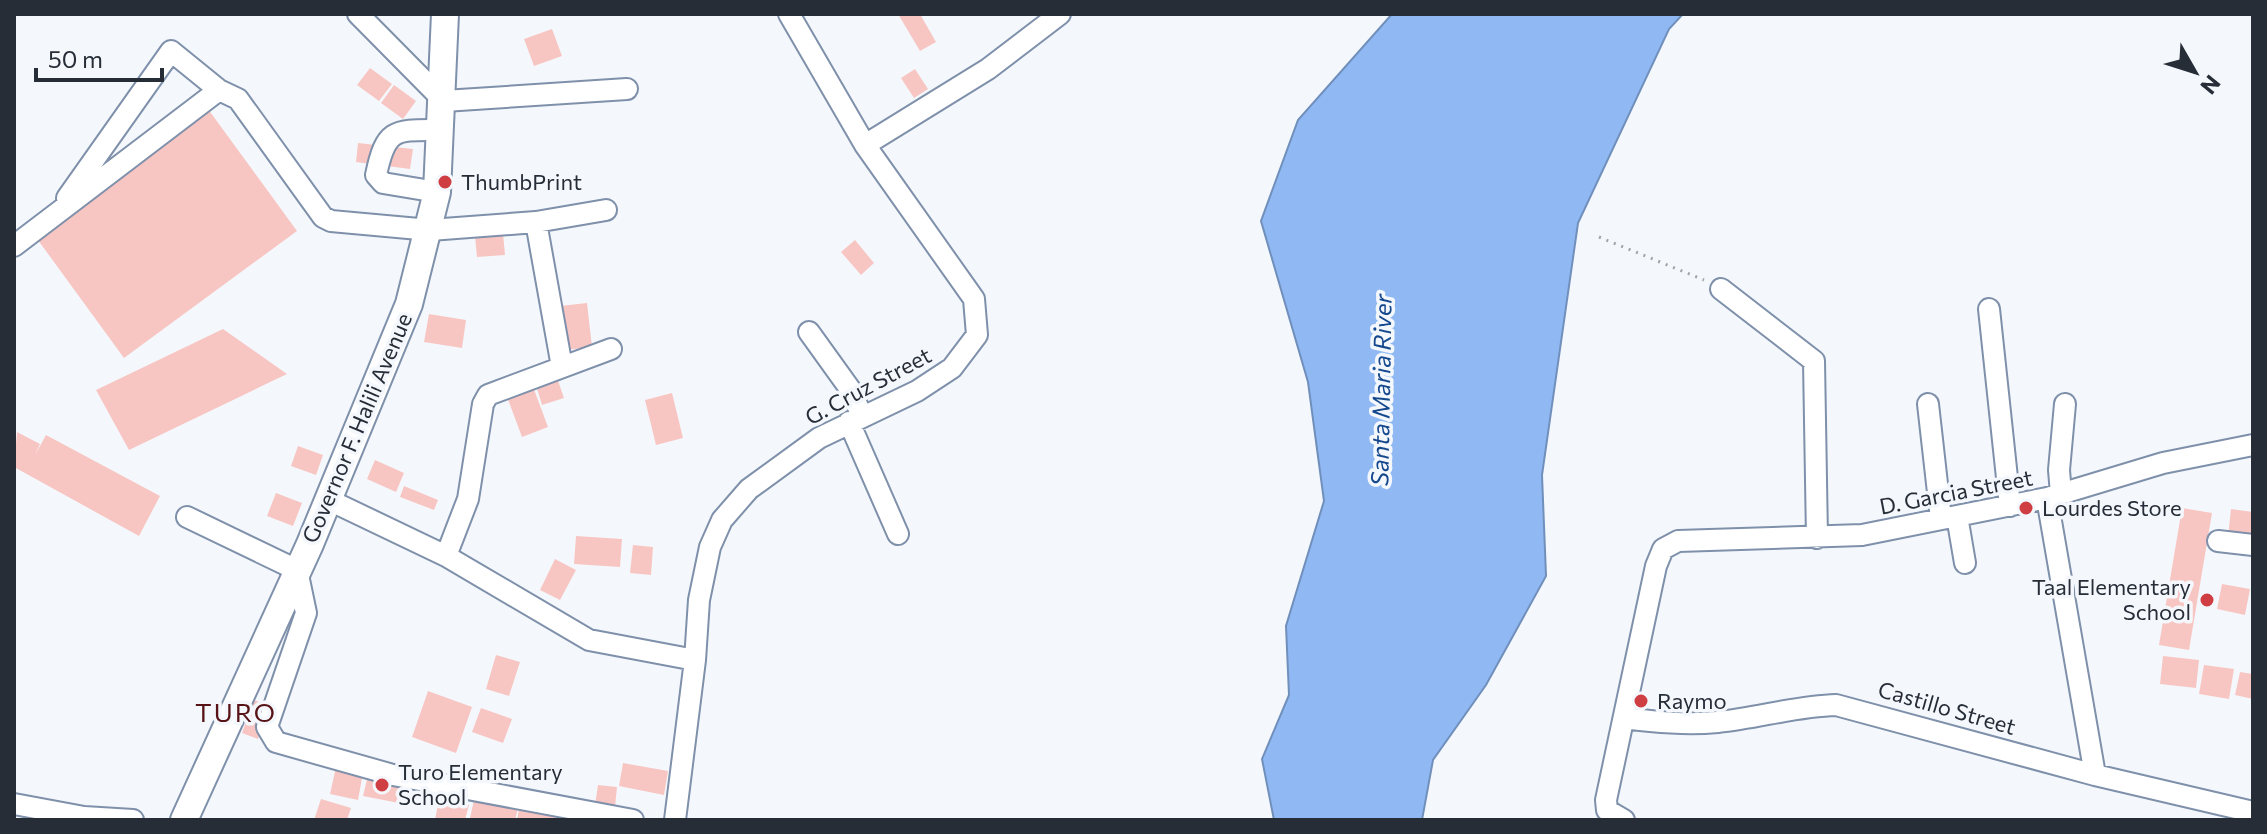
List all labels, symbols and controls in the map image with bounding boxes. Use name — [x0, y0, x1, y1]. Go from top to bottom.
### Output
scale bar — [36, 32, 162, 82]
north arrow — [2155, 32, 2235, 112]
text: 50 m — [48, 44, 103, 73]
text: N — [2195, 70, 2227, 100]
place label: ThumbPrint — [461, 168, 582, 195]
marker: ThumbPrint — [436, 173, 454, 191]
water label: Santa Maria River — [1364, 292, 1397, 486]
street label: Governor F. Halili Avenue — [296, 309, 417, 547]
street label: G. Cruz Street — [800, 341, 935, 430]
street label: D. Garcia Street — [1877, 463, 2035, 520]
place label: Lourdes Store — [2042, 494, 2182, 521]
marker: Lourdes Store — [2017, 499, 2035, 517]
place label: Taal Elementary School — [2032, 573, 2191, 625]
marker: Taal Elementary School — [2198, 591, 2216, 609]
street label: Castillo Street — [1875, 675, 2019, 740]
place label: Raymo — [1657, 687, 1727, 714]
marker: Raymo — [1632, 692, 1650, 710]
district label: TURO — [195, 696, 277, 727]
place label: Turo Elementary School — [398, 758, 563, 810]
marker: Turo Elementary School — [373, 776, 391, 794]

